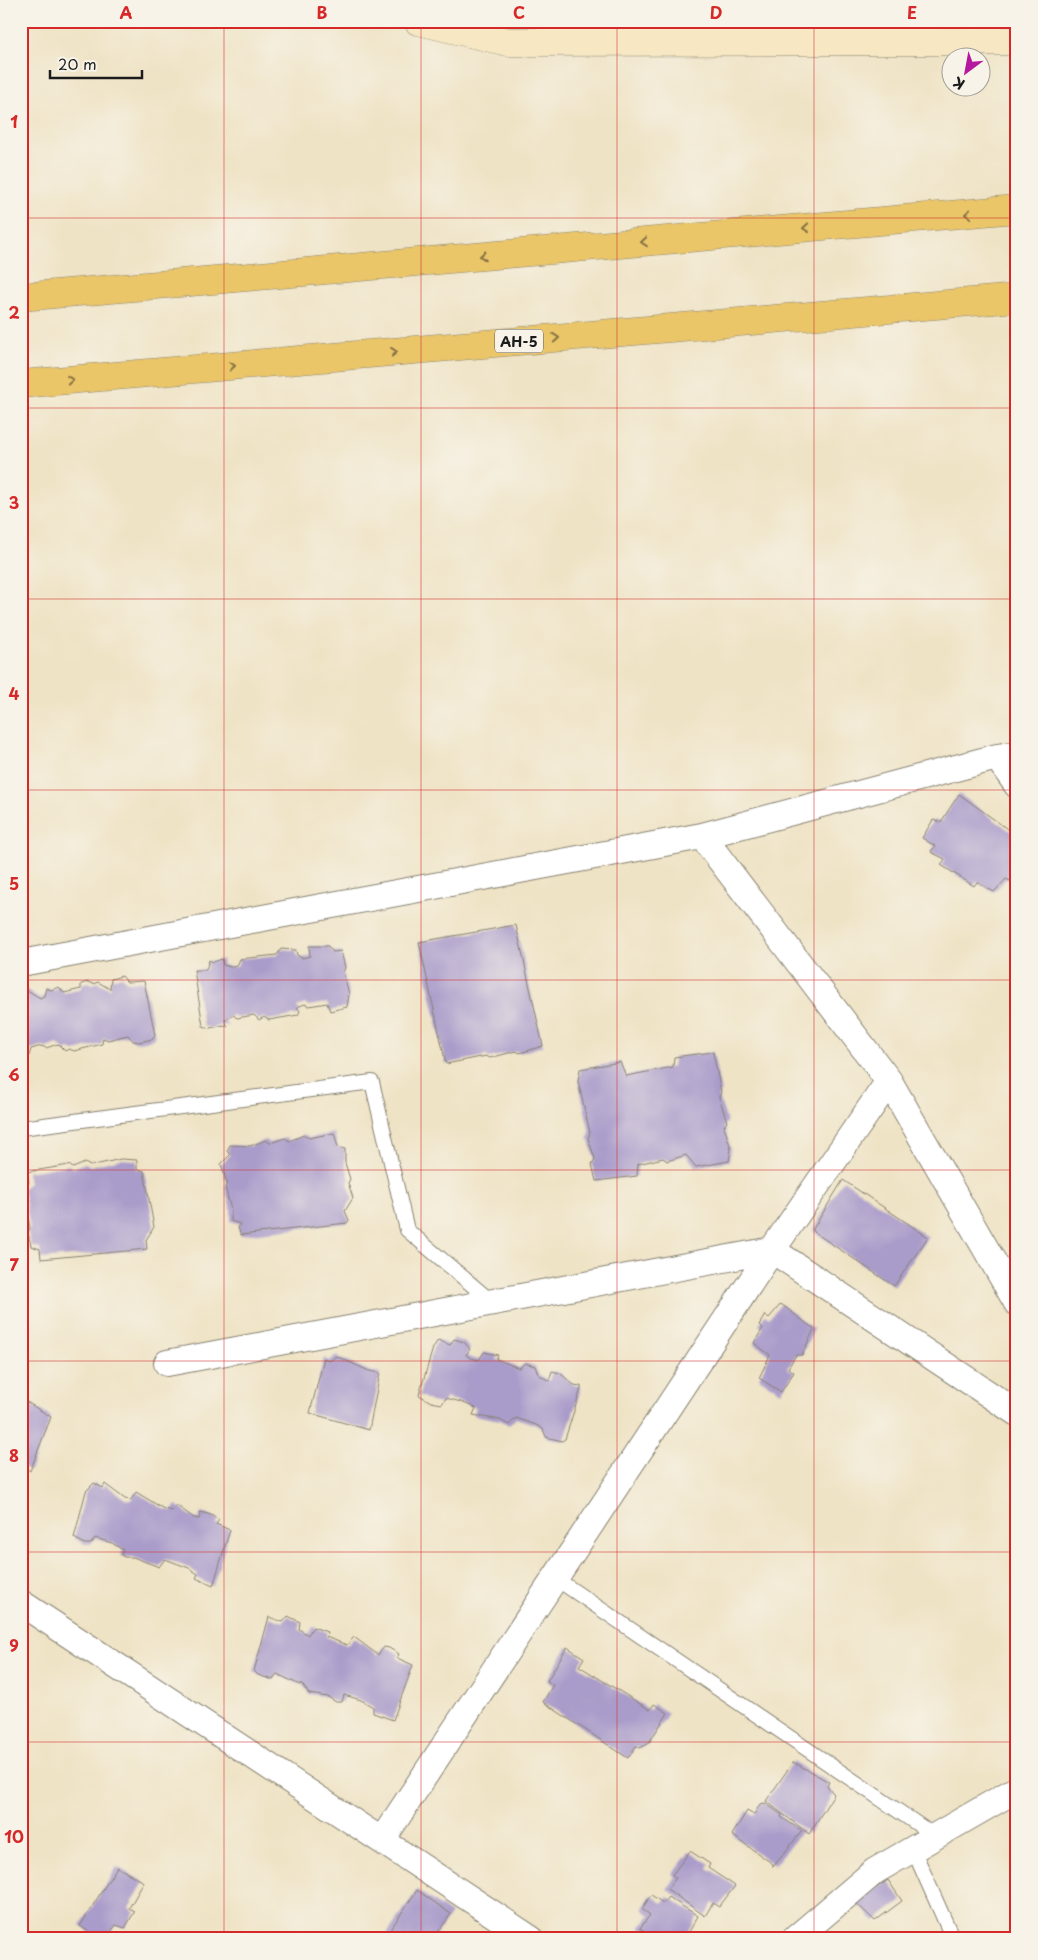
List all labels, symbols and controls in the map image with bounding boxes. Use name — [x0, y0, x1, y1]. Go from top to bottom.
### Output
text: A — [120, 0, 133, 24]
text: B — [317, 0, 328, 24]
text: C — [513, 0, 525, 24]
text: D — [710, 0, 722, 24]
text: E — [907, 0, 917, 24]
scale bar — [50, 48, 142, 80]
north arrow — [940, 48, 990, 98]
text: 20 m — [58, 52, 97, 75]
text: K — [949, 72, 969, 95]
text: 1 — [10, 109, 18, 133]
one-way arrow — [964, 208, 972, 219]
one-way arrow — [802, 222, 810, 233]
one-way arrow — [640, 236, 648, 247]
one-way arrow — [478, 250, 486, 261]
text: 2 — [8, 300, 20, 324]
road number: AH-5 — [495, 330, 543, 352]
one-way arrow — [552, 332, 560, 343]
one-way arrow — [390, 346, 398, 357]
one-way arrow — [228, 360, 236, 371]
one-way arrow — [66, 374, 74, 385]
text: 3 — [9, 490, 19, 514]
text: 4 — [9, 681, 20, 705]
text: 5 — [9, 871, 19, 895]
text: 6 — [8, 1062, 20, 1086]
text: 7 — [9, 1252, 19, 1276]
text: 8 — [9, 1443, 19, 1467]
text: 9 — [9, 1633, 19, 1657]
text: 10 — [4, 1824, 24, 1848]

